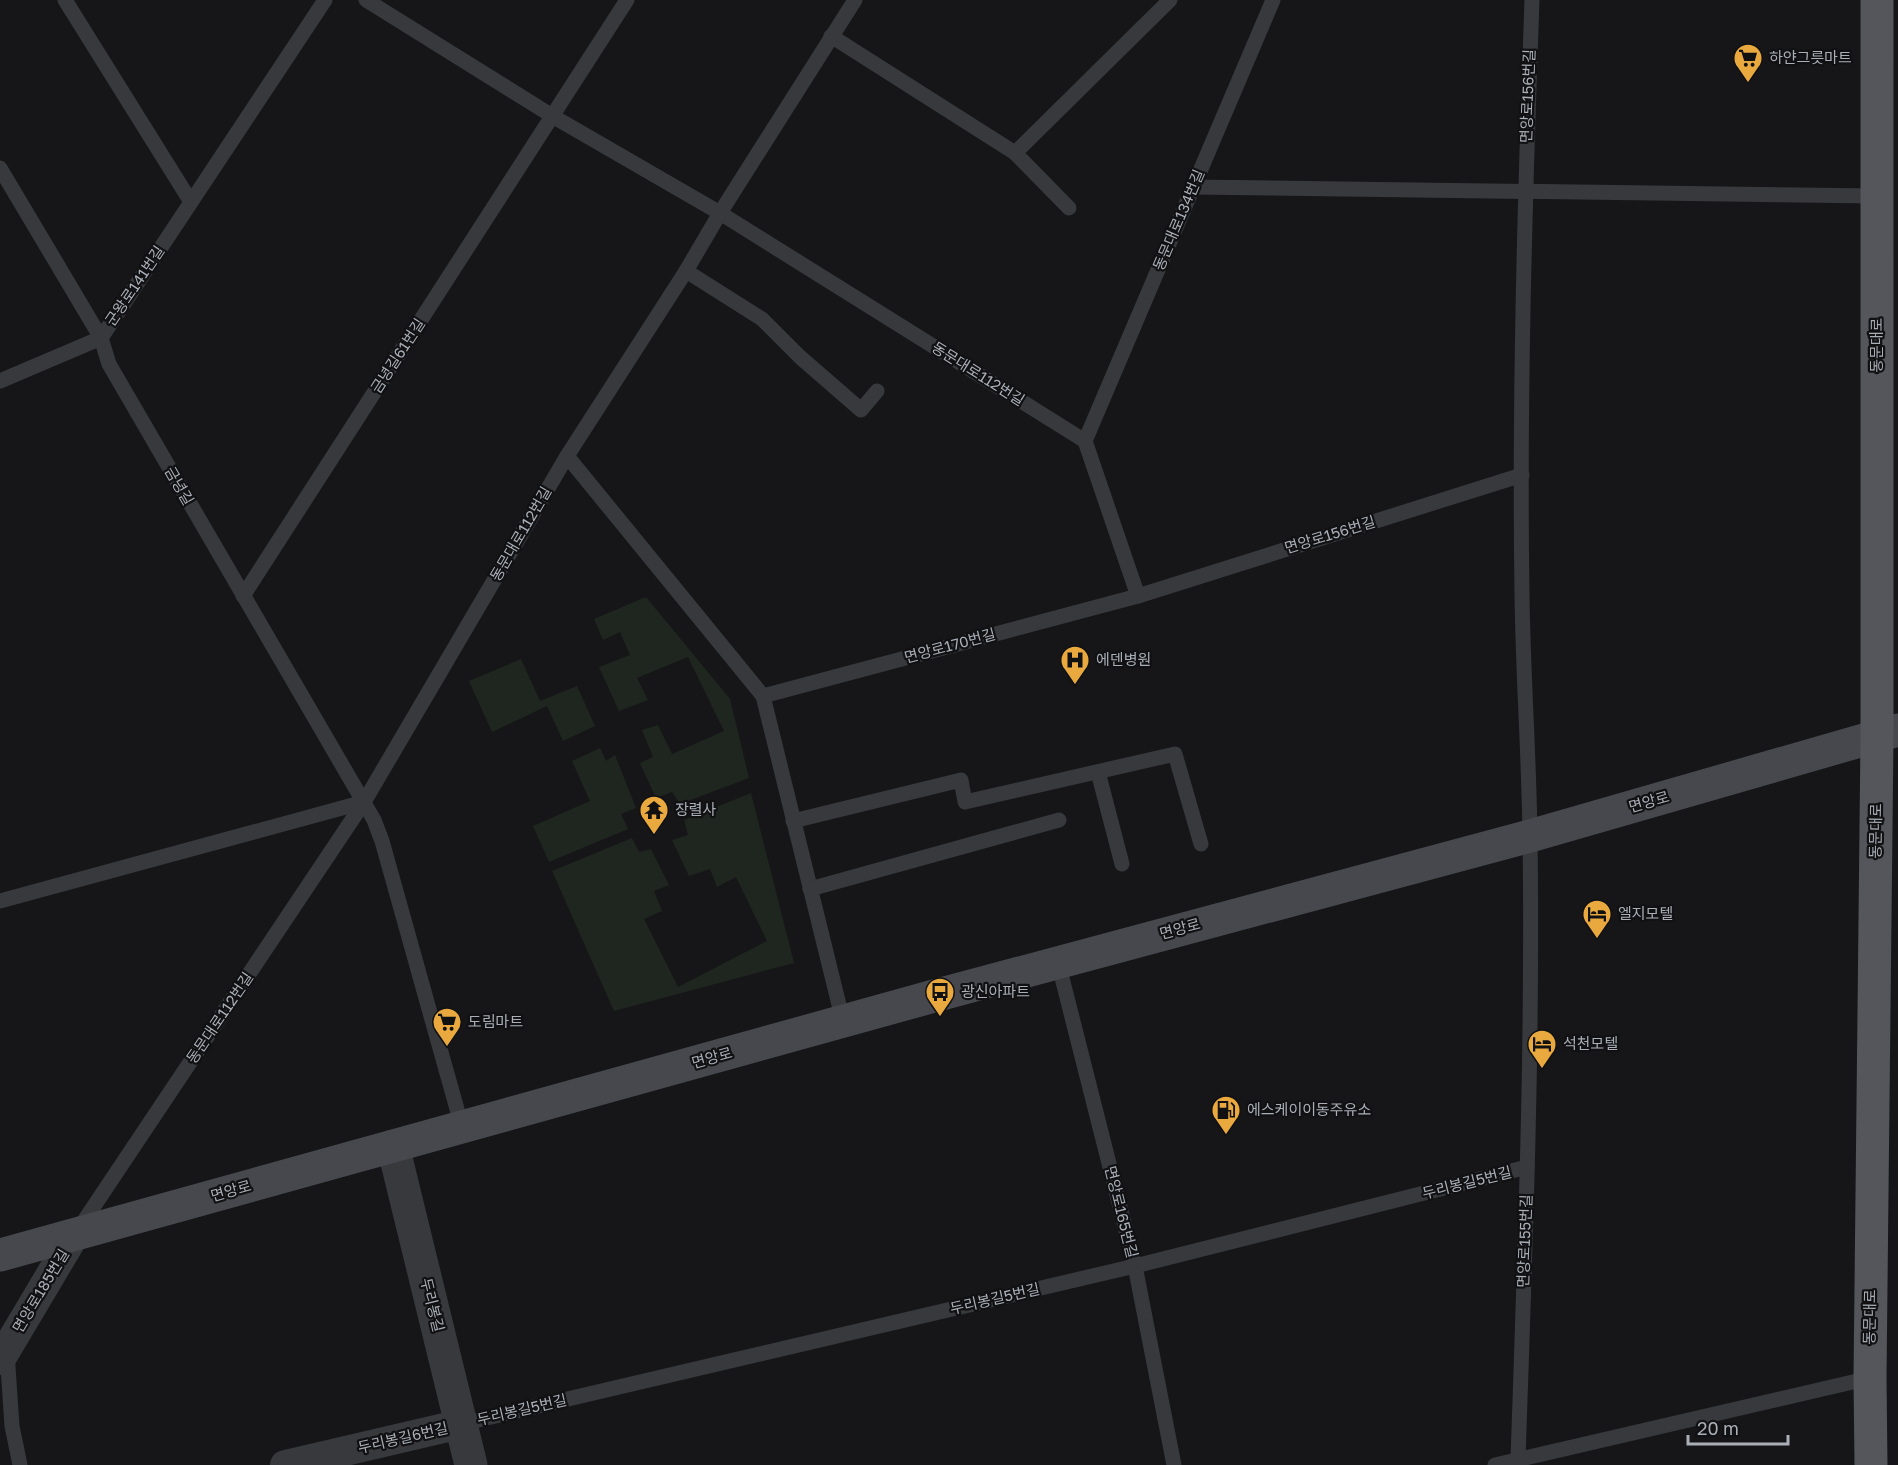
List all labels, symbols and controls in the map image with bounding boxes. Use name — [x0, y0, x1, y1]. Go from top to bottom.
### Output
supermarket icon: 하얀그릇마트 — [1732, 42, 1764, 84]
place label: 하얀그릇마트 — [1769, 48, 1852, 66]
street label: 면앙로156번길 — [1516, 49, 1538, 143]
street label: 동문대로134번길 — [1149, 166, 1207, 273]
street label: 군왕로141번길 — [101, 242, 168, 329]
street label: 금녕길61번길 — [366, 315, 428, 396]
street label: 동문대로 — [1867, 317, 1885, 373]
street label: 동문대로112번길 — [929, 337, 1028, 409]
street label: 금녕길 — [162, 463, 198, 508]
street label: 동문대로112번길 — [486, 483, 554, 584]
street label: 면앙로156번길 — [1282, 512, 1377, 556]
street label: 면앙로170번길 — [902, 624, 997, 666]
hospital icon: 에덴병원 — [1059, 644, 1091, 686]
place label: 에덴병원 — [1096, 650, 1151, 668]
street label: 면앙로 — [1626, 787, 1671, 815]
temple icon: 장렬사 — [638, 794, 670, 836]
place label: 장렬사 — [675, 800, 717, 818]
street label: 동문대로 — [1866, 803, 1884, 859]
hotel icon: 엘지모텔 — [1581, 898, 1613, 940]
place label: 엘지모텔 — [1618, 904, 1673, 922]
street label: 면앙로 — [1157, 914, 1202, 942]
street label: 동문대로112번길 — [182, 968, 256, 1066]
bus stop icon: 광신아파트 — [924, 976, 956, 1018]
place label: 광신아파트 — [961, 982, 1030, 1000]
supermarket icon: 도림마트 — [431, 1006, 463, 1048]
place label: 도림마트 — [468, 1012, 523, 1030]
hotel icon: 석천모텔 — [1526, 1028, 1558, 1070]
place label: 석천모텔 — [1563, 1034, 1618, 1052]
street label: 면앙로 — [689, 1043, 734, 1071]
fuel station icon: 에스케이이동주유소 — [1210, 1094, 1242, 1136]
place label: 에스케이이동주유소 — [1247, 1100, 1371, 1118]
street label: 두리봉길5번길 — [1420, 1162, 1513, 1202]
street label: 면앙로165번길 — [1102, 1164, 1142, 1260]
street label: 면앙로 — [208, 1176, 253, 1204]
street label: 면앙로155번길 — [1513, 1194, 1535, 1288]
street label: 면앙로185번길 — [8, 1246, 72, 1335]
street label: 두리봉길 — [418, 1276, 448, 1334]
street label: 두리봉길5번길 — [948, 1279, 1041, 1317]
street label: 동문대로 — [1860, 1289, 1878, 1345]
street label: 두리봉길5번길 — [475, 1390, 568, 1428]
scale bar — [1688, 1408, 1788, 1446]
text: 20 m — [1697, 1417, 1739, 1439]
street label: 두리봉길6번길 — [356, 1418, 450, 1456]

